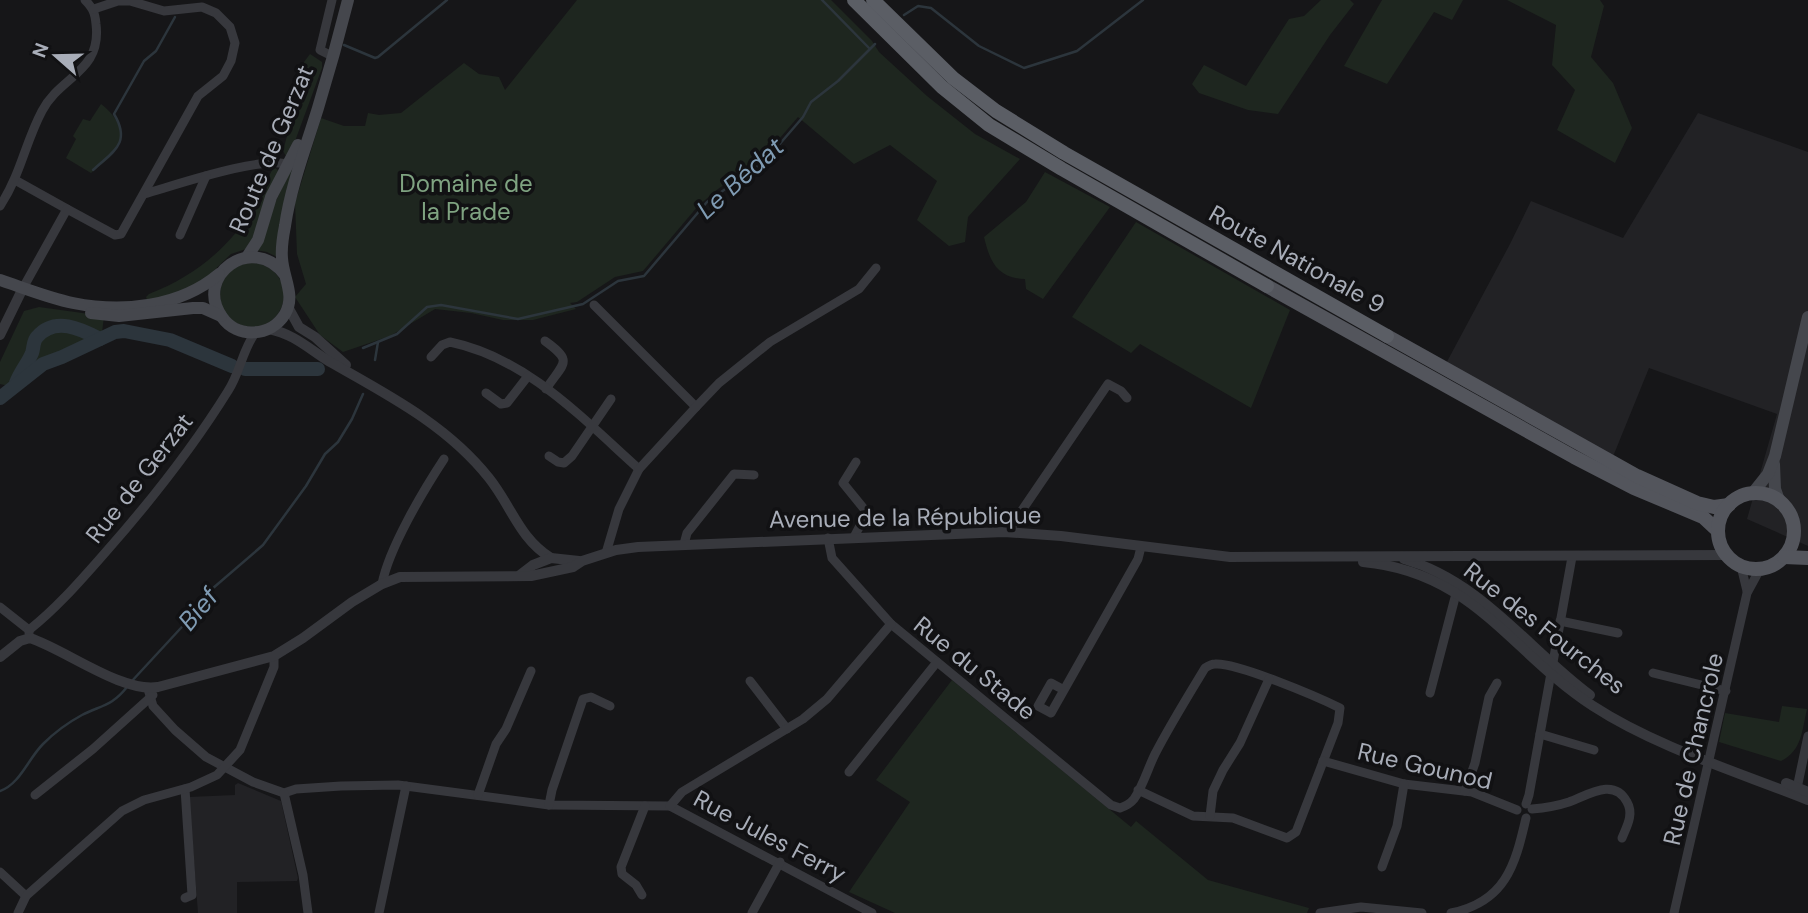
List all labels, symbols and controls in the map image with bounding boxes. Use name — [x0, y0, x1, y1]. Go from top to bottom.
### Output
north arrow — [21, 21, 91, 91]
text: N — [26, 40, 55, 61]
street label: Route de Gerzat — [222, 60, 320, 238]
water label: Le Bédat — [689, 129, 792, 226]
park label: Domaine de la Prade — [399, 168, 533, 227]
street label: Route Nationale 9 — [1204, 198, 1390, 320]
street label: Rue de Gerzat — [78, 407, 200, 549]
street label: Avenue de la République — [769, 499, 1041, 535]
street label: Rue des Fourches — [1458, 555, 1632, 701]
water label: Bief — [170, 580, 226, 637]
street label: Rue du Stade — [908, 609, 1042, 727]
street label: Rue de Chancrole — [1656, 650, 1730, 848]
street label: Rue Gounod — [1355, 735, 1495, 797]
street label: Rue Jules Ferry — [688, 783, 852, 889]

